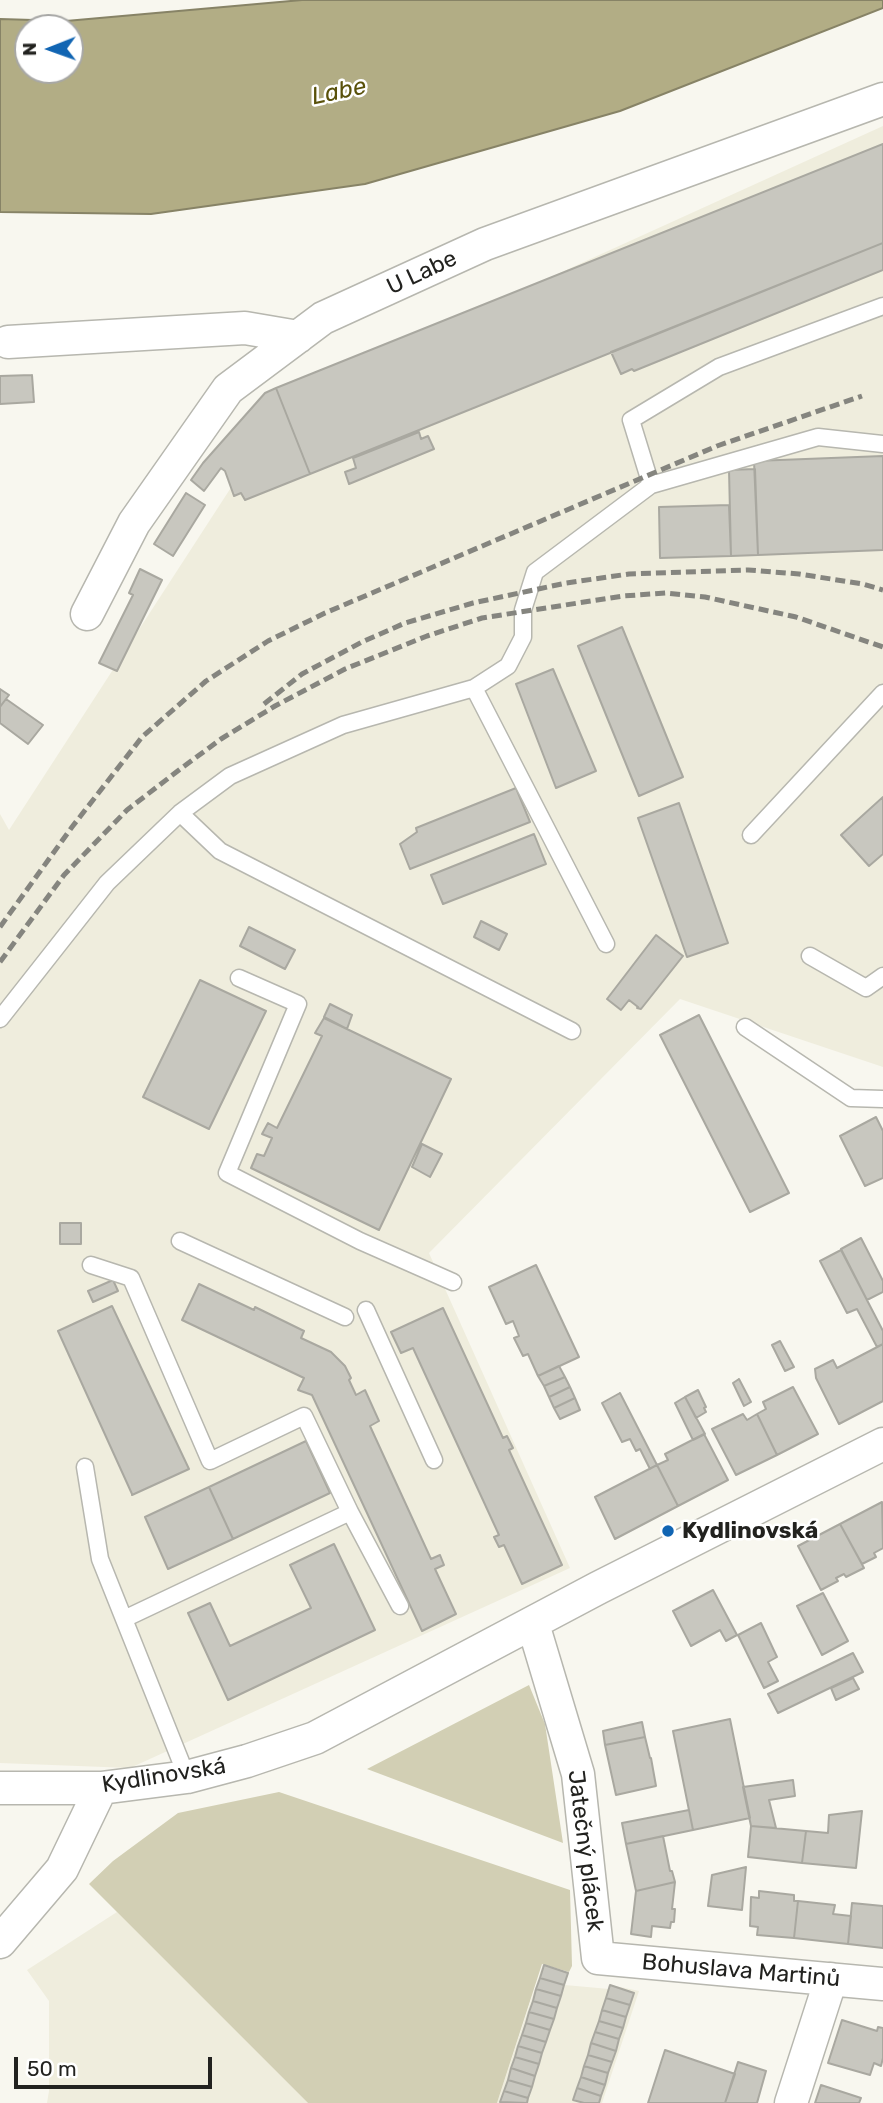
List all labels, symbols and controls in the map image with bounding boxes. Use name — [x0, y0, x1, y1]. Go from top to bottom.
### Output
north arrow — [14, 14, 84, 84]
text: N — [18, 42, 41, 56]
water label: Labe — [309, 72, 369, 112]
street label: U Labe — [383, 245, 461, 301]
place label: Kydlinovská — [682, 1517, 818, 1545]
marker: Kydlinovská — [660, 1523, 676, 1539]
street label: Kydlinovská — [100, 1753, 228, 1799]
street label: Jatečný plácek — [561, 1768, 609, 1934]
street label: Bohuslava Martinů — [641, 1949, 841, 1993]
scale bar — [18, 2044, 215, 2088]
text: 50 m — [27, 2056, 77, 2081]

